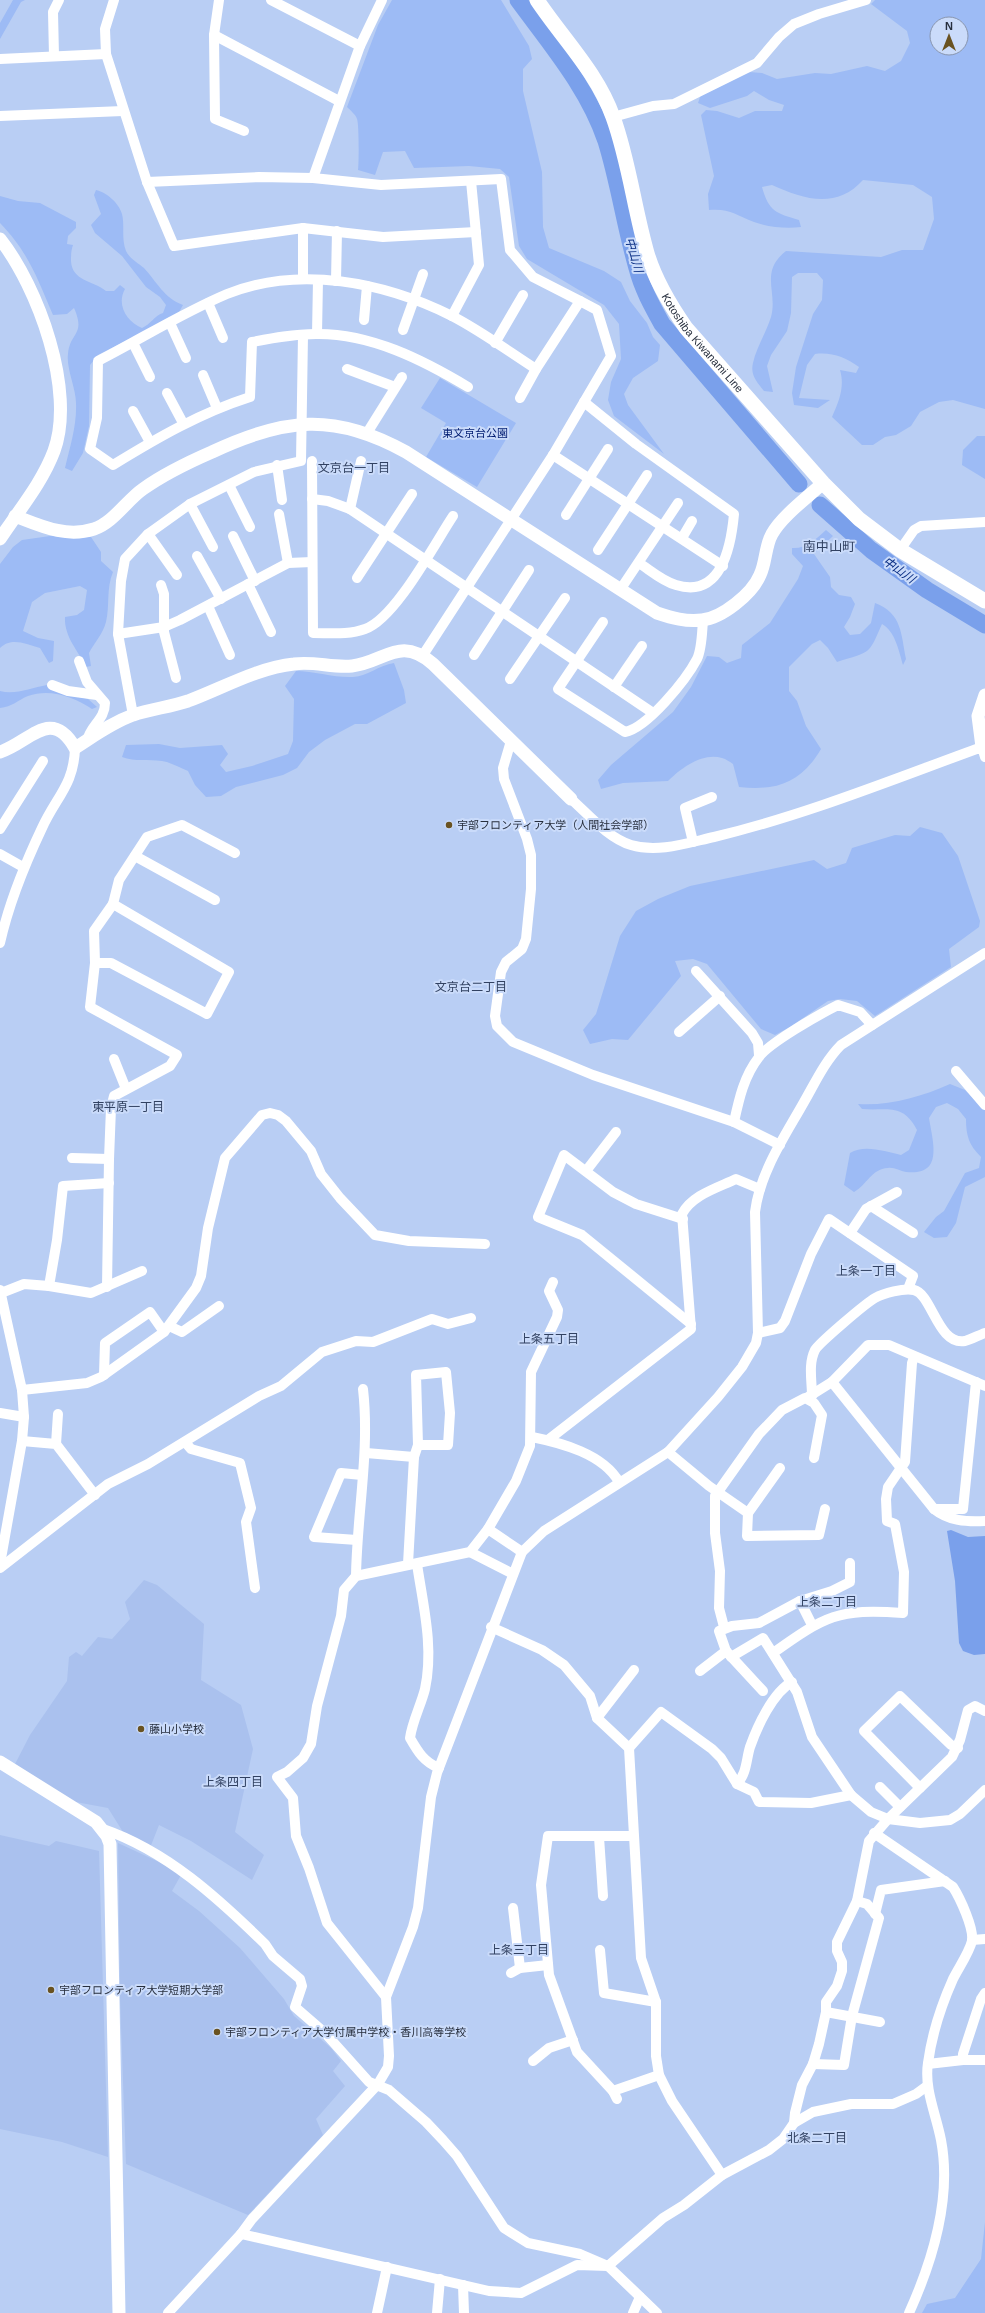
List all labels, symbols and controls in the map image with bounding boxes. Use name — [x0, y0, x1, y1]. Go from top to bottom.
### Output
north arrow — [929, 16, 969, 56]
text: N — [945, 20, 953, 32]
water label: 中山川 — [622, 236, 646, 276]
street label: Kotoshiba Kiwanami Line — [659, 291, 746, 395]
park label: 東文京台公園 — [442, 427, 508, 439]
district label: 文京台一丁目 — [318, 461, 390, 475]
district label: 南中山町 — [803, 539, 855, 554]
water label: 中山川 — [880, 554, 919, 587]
place label: 宇部フロンティア大学（人間社会学部） — [457, 819, 654, 831]
marker: 宇部フロンティア大学（人間社会学部） — [444, 820, 454, 830]
district label: 文京台二丁目 — [435, 980, 507, 994]
district label: 東平原一丁目 — [92, 1100, 164, 1114]
district label: 上条一丁目 — [836, 1264, 896, 1278]
district label: 上条五丁目 — [519, 1332, 579, 1346]
district label: 上条二丁目 — [797, 1595, 857, 1609]
place label: 藤山小学校 — [149, 1723, 204, 1735]
marker: 藤山小学校 — [136, 1724, 146, 1734]
district label: 上条四丁目 — [203, 1775, 263, 1789]
district label: 上条三丁目 — [489, 1943, 549, 1957]
place label: 宇部フロンティア大学短期大学部 — [59, 1984, 223, 1996]
marker: 宇部フロンティア大学短期大学部 — [46, 1985, 56, 1995]
place label: 宇部フロンティア大学付属中学校・香川高等学校 — [225, 2026, 466, 2038]
marker: 宇部フロンティア大学付属中学校・香川高等学校 — [212, 2027, 222, 2037]
district label: 北条二丁目 — [787, 2131, 847, 2145]

